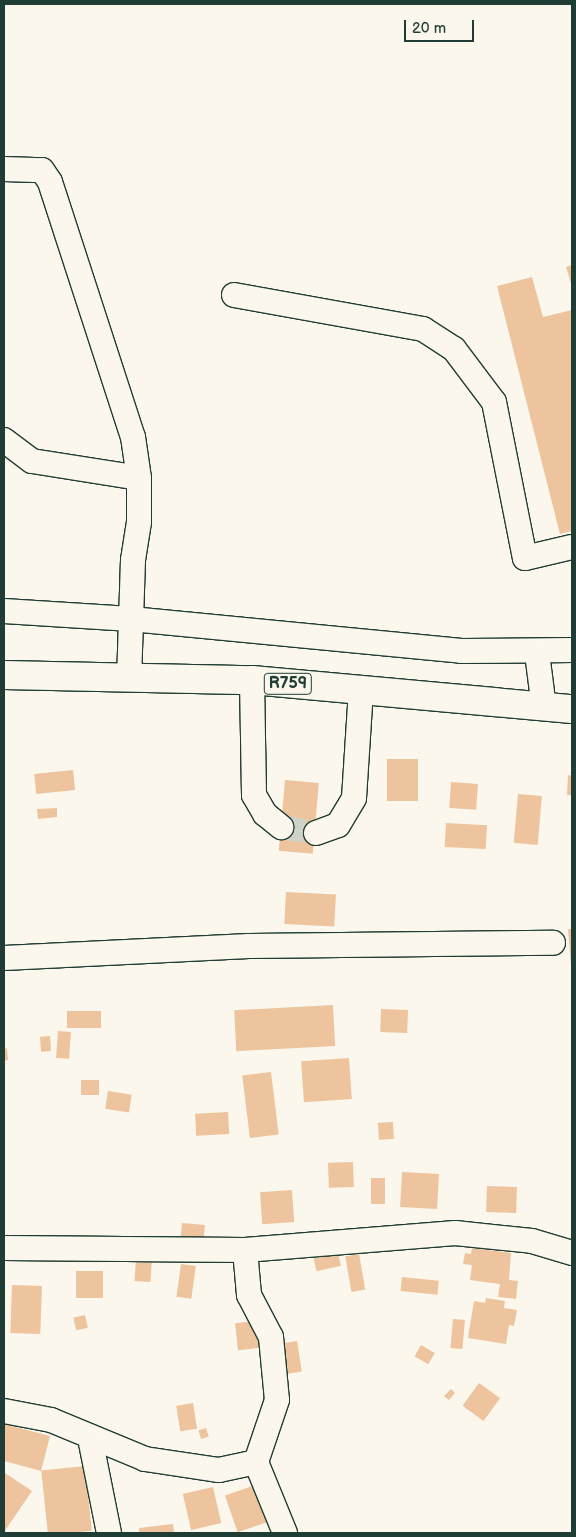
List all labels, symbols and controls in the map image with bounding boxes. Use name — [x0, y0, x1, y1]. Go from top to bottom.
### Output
scale bar — [406, 10, 476, 42]
text: 20 m — [412, 19, 446, 38]
road number: R759 — [263, 671, 313, 698]

